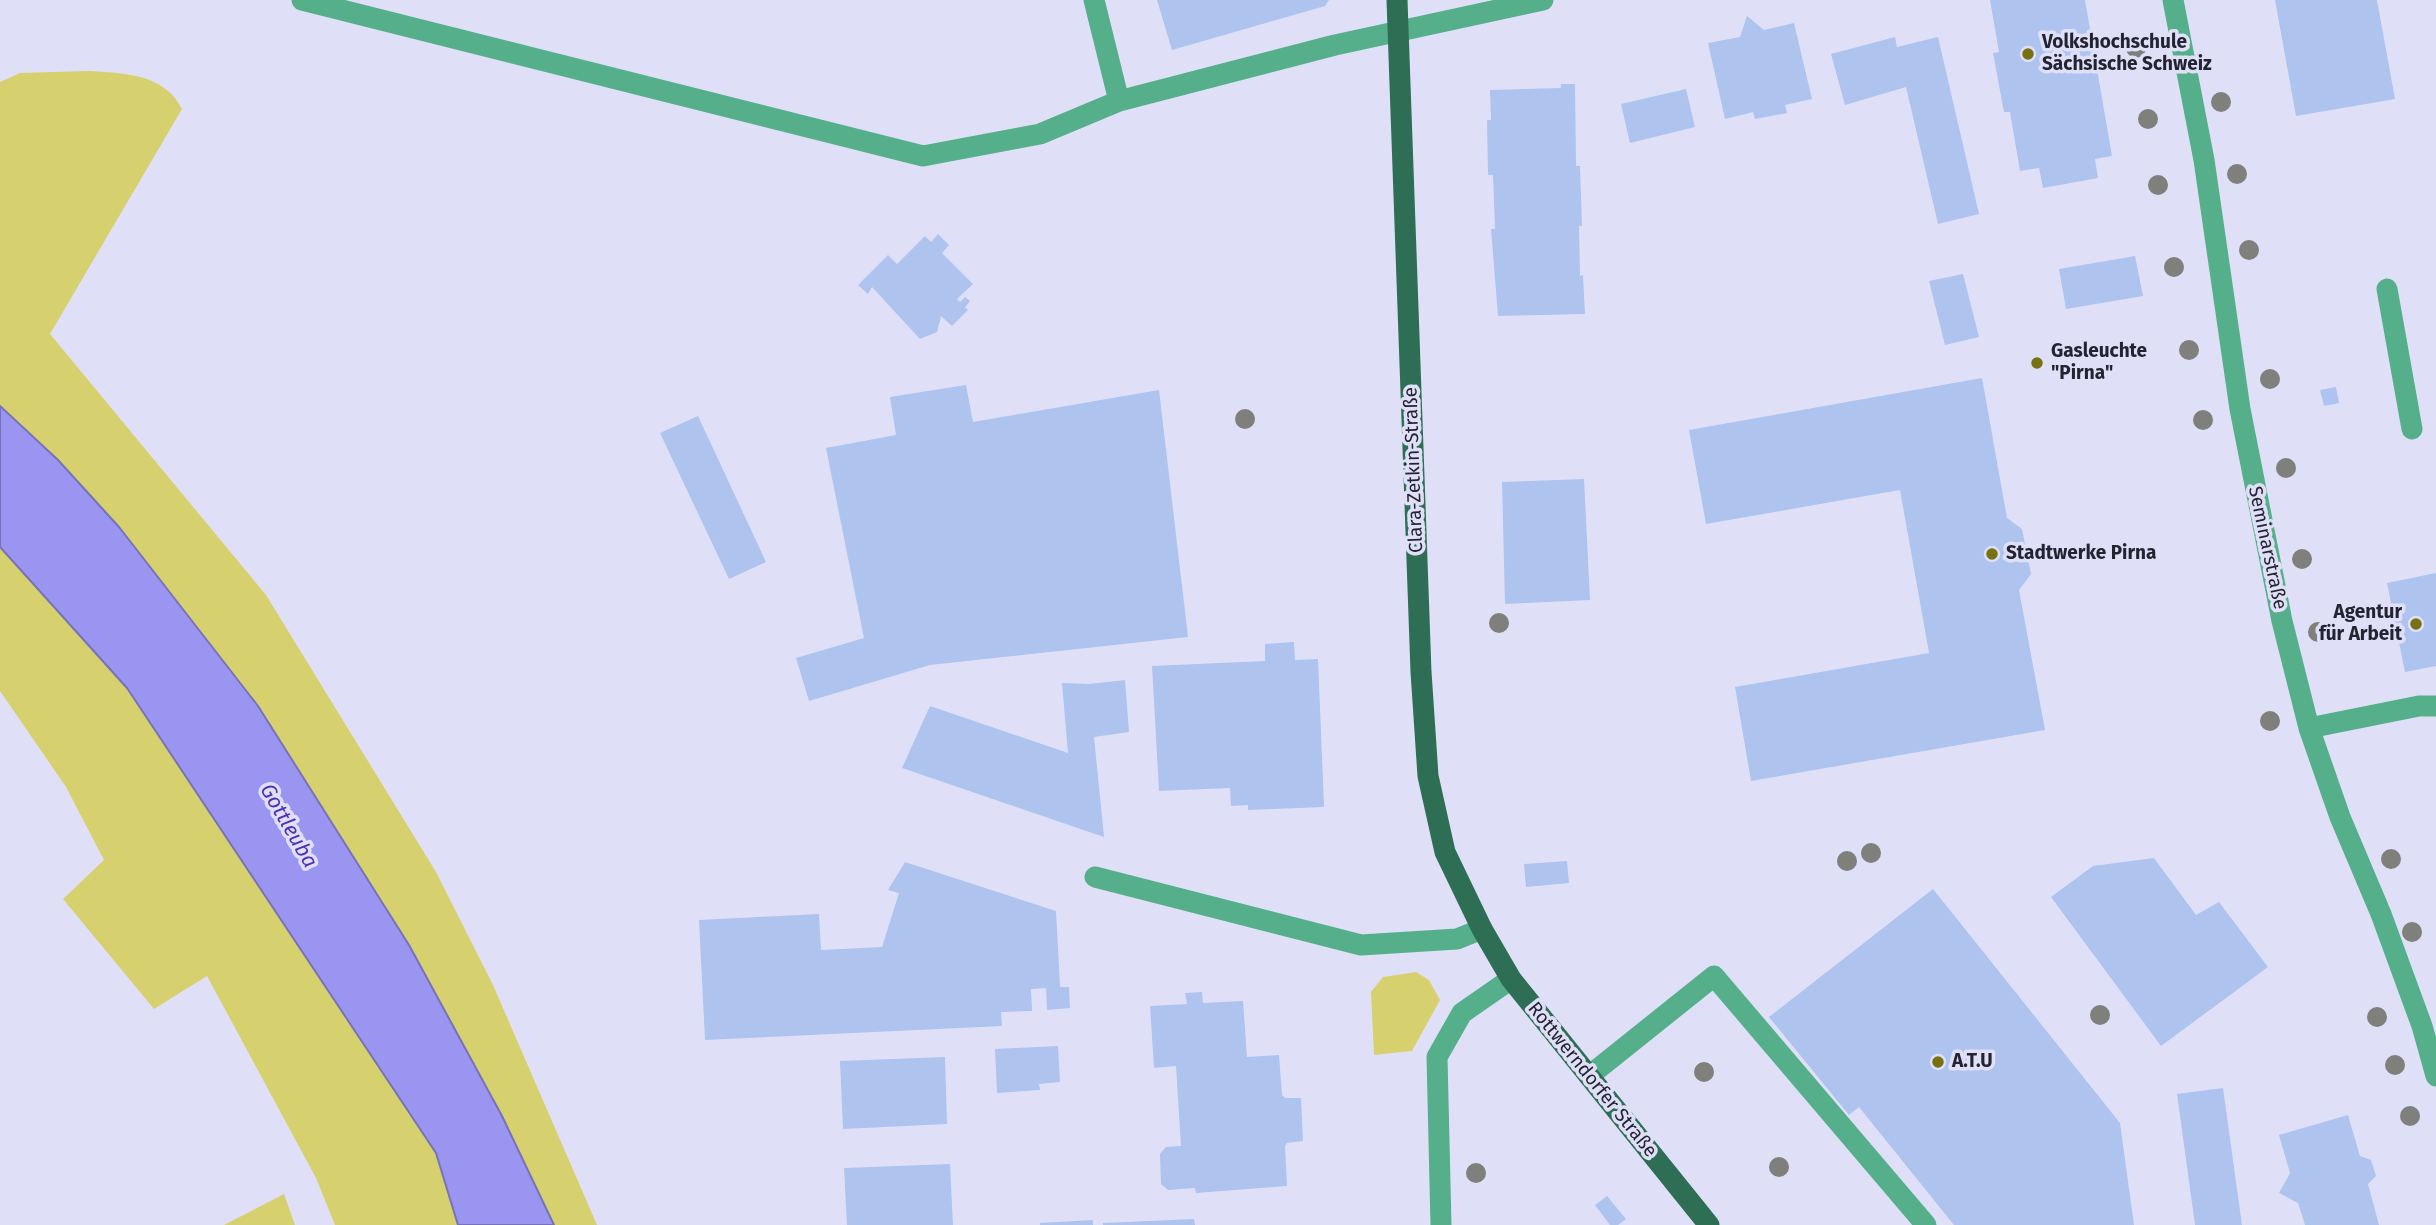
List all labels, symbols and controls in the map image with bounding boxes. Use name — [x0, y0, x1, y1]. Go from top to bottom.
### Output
place label: Volkshochschule Sächsische Schweiz — [2042, 32, 2212, 76]
marker: Volkshochschule Sächsische Schweiz — [2020, 46, 2036, 62]
place label: Gasleuchte "Pirna" — [2051, 341, 2147, 385]
marker: Gasleuchte "Pirna" — [2029, 355, 2045, 371]
street label: Clara-Zetkin-Straße — [1400, 387, 1428, 553]
street label: Seminarstraße — [2243, 484, 2291, 612]
place label: Stadtwerke Pirna — [2006, 543, 2156, 565]
marker: Stadtwerke Pirna — [1984, 546, 2000, 562]
place label: Agentur für Arbeit — [2319, 602, 2402, 646]
marker: Agentur für Arbeit — [2408, 616, 2424, 632]
water label: Gottleuba — [254, 779, 322, 873]
street label: Rottwerndorfer Straße — [1522, 998, 1662, 1162]
place label: A.T.U — [1952, 1051, 1993, 1073]
marker: A.T.U — [1930, 1054, 1946, 1070]

